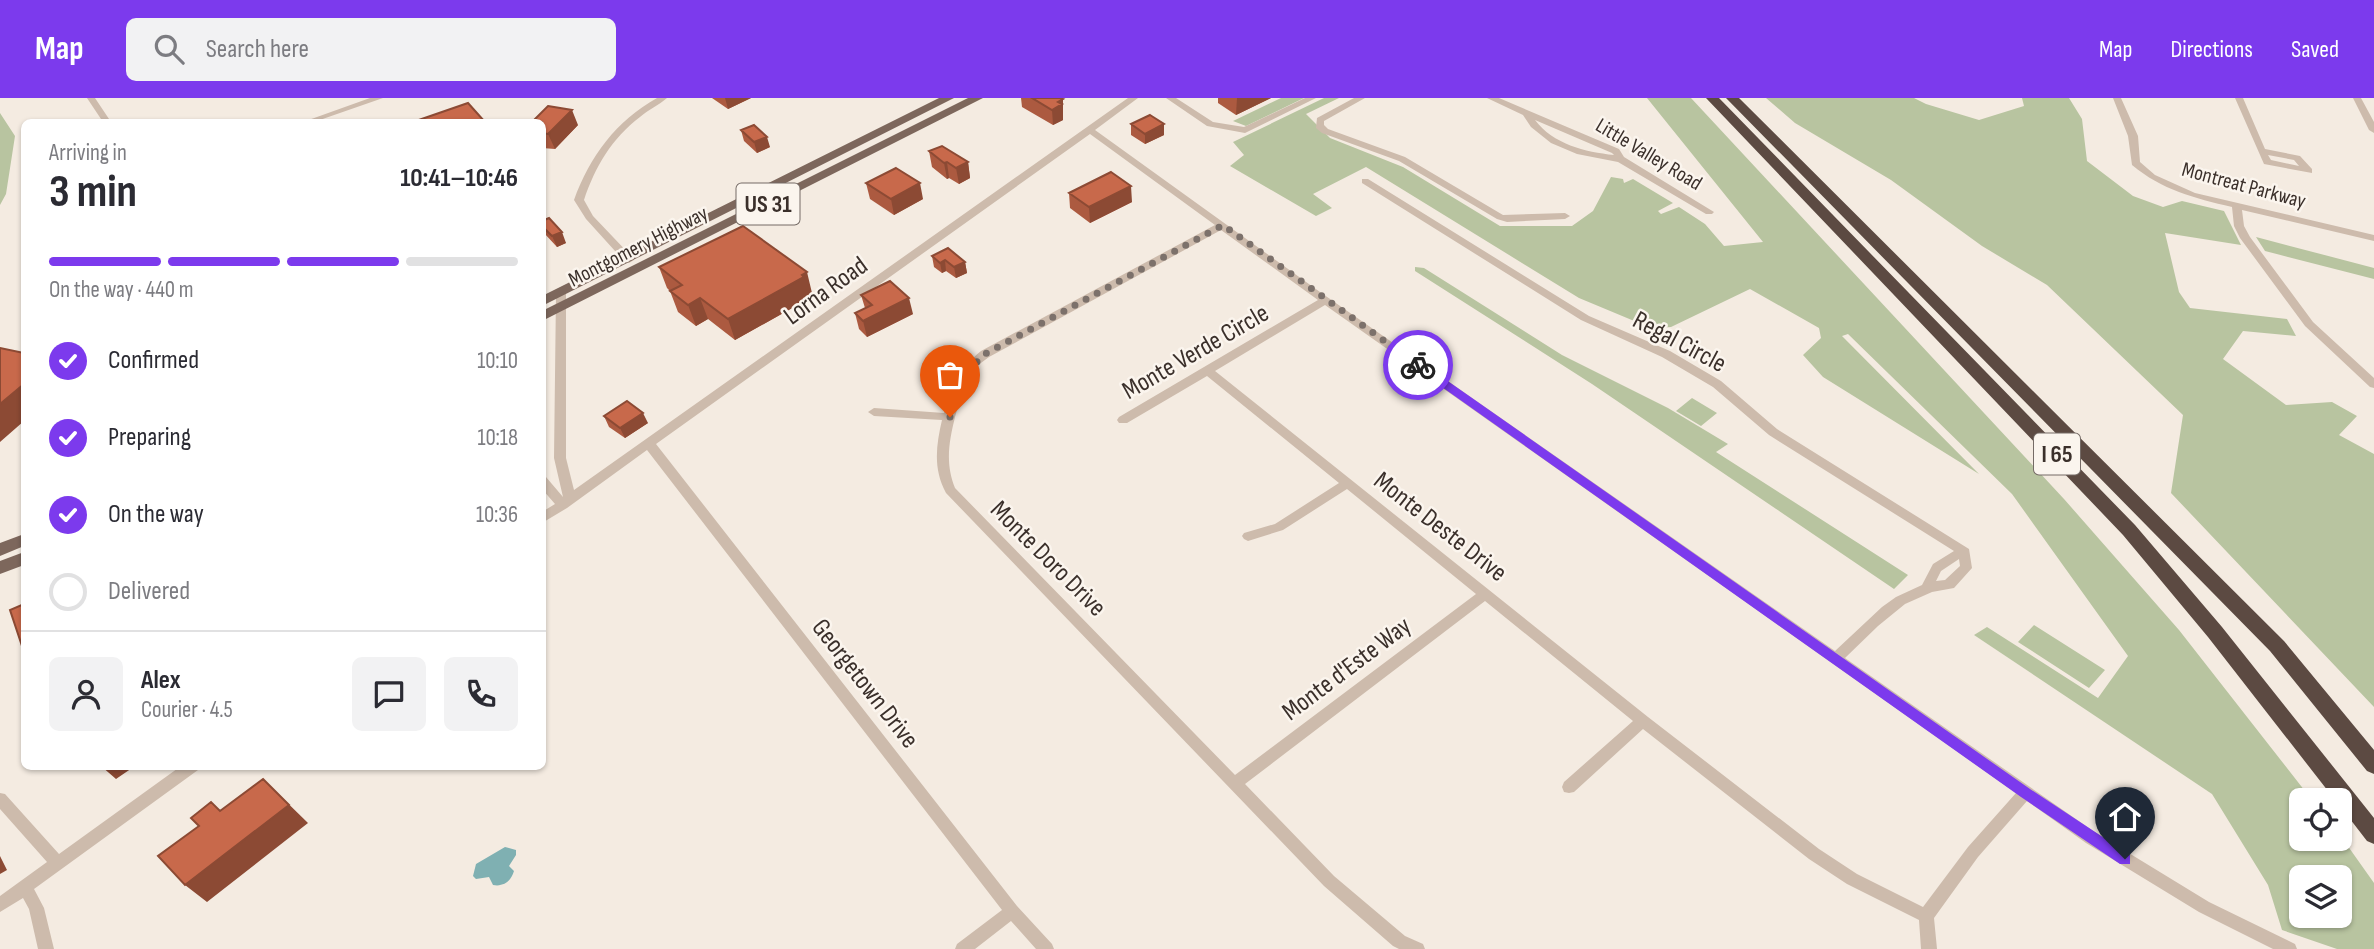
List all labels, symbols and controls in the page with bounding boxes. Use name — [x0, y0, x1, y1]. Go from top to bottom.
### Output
search box — [126, 18, 616, 81]
text: Map — [35, 29, 84, 69]
icon: search — [150, 30, 188, 68]
text: Search here — [206, 34, 309, 65]
text: Map — [2099, 35, 2132, 64]
text: Directions — [2170, 35, 2253, 64]
text: Saved — [2291, 35, 2339, 64]
street label: Little Valley Road — [1591, 113, 1706, 196]
text: Arriving in — [49, 139, 127, 167]
street label: Montreat Parkway — [2179, 157, 2308, 214]
text: 10:41–10:46 — [400, 163, 518, 194]
text: 3 min — [49, 165, 137, 220]
road number: US 31 — [736, 184, 800, 224]
street label: Montgomery Highway — [564, 201, 712, 292]
street label: Lorna Road — [778, 250, 874, 332]
text: On the way · 440 m — [49, 276, 194, 304]
street label: Monte Verde Circle — [1117, 298, 1274, 407]
street label: Regal Circle — [1627, 305, 1731, 380]
courier — [1383, 330, 1453, 400]
icon: check — [49, 342, 87, 380]
text: Confirmed — [108, 345, 199, 376]
pin — [920, 345, 980, 417]
icon: bike — [1399, 346, 1437, 384]
text: 10:10 — [477, 347, 518, 375]
icon: bag — [931, 356, 969, 394]
icon: check — [49, 419, 87, 457]
text: Preparing — [108, 422, 191, 453]
text: 10:18 — [477, 424, 518, 452]
road number: I 65 — [2034, 433, 2080, 474]
street label: Monte Deste Drive — [1367, 466, 1513, 589]
street label: Monte Doro Drive — [984, 495, 1112, 623]
icon: check — [49, 496, 87, 534]
text: On the way — [108, 499, 204, 530]
text: 10:36 — [476, 501, 518, 529]
text: Delivered — [108, 576, 190, 607]
street label: Monte d'Este Way — [1276, 611, 1417, 728]
street label: Georgetown Drive — [805, 613, 925, 755]
button: person — [49, 657, 123, 731]
button: chat — [352, 657, 426, 731]
button: phone — [444, 657, 518, 731]
text: Alex — [141, 665, 181, 696]
text: Courier · 4.5 — [141, 696, 233, 724]
pin — [2095, 787, 2155, 859]
map controls — [2289, 788, 2352, 928]
button: locate — [2289, 788, 2352, 851]
icon: home — [2106, 798, 2144, 836]
button: layers — [2289, 865, 2352, 928]

